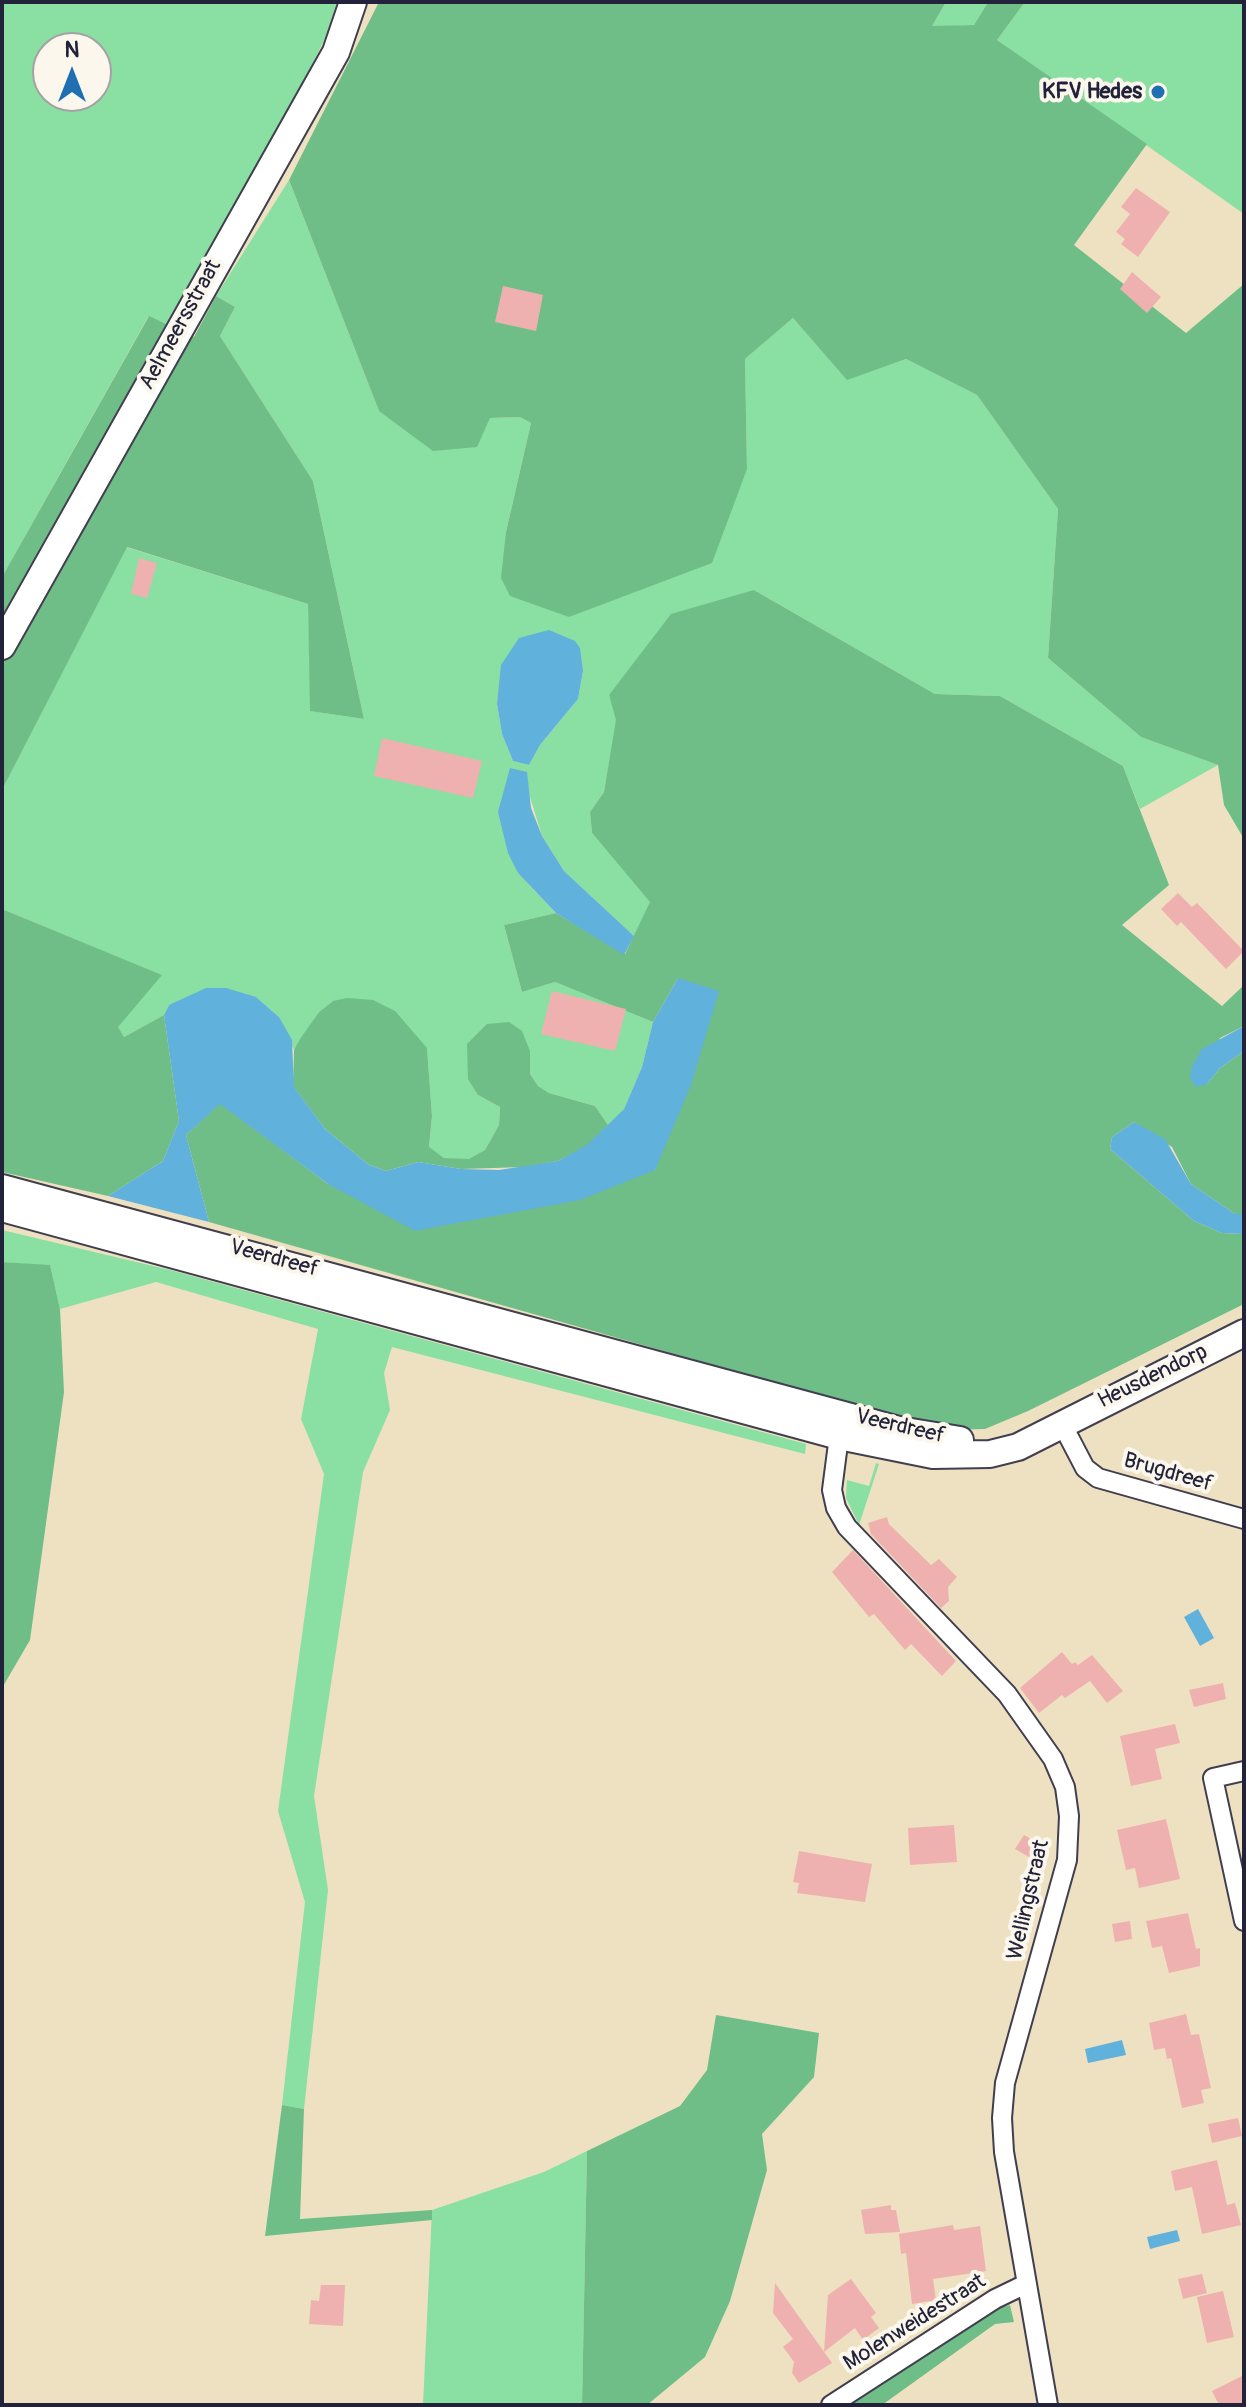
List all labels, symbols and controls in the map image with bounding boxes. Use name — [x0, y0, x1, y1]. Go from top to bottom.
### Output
north arrow — [32, 32, 112, 112]
text: N — [65, 36, 79, 64]
place label: KFV Hedes — [1042, 79, 1142, 105]
marker: KFV Hedes — [1149, 83, 1167, 101]
street label: Aelmeersstraat — [134, 255, 228, 395]
street label: Veerdreef — [227, 1234, 321, 1284]
street label: Heusdendorp — [1094, 1339, 1212, 1415]
street label: Veerdreef — [853, 1404, 947, 1450]
street label: Brugdreef — [1121, 1448, 1215, 1498]
street label: Wellingstraat — [1002, 1837, 1056, 1963]
street label: Molenweidestraat — [839, 2269, 991, 2377]

